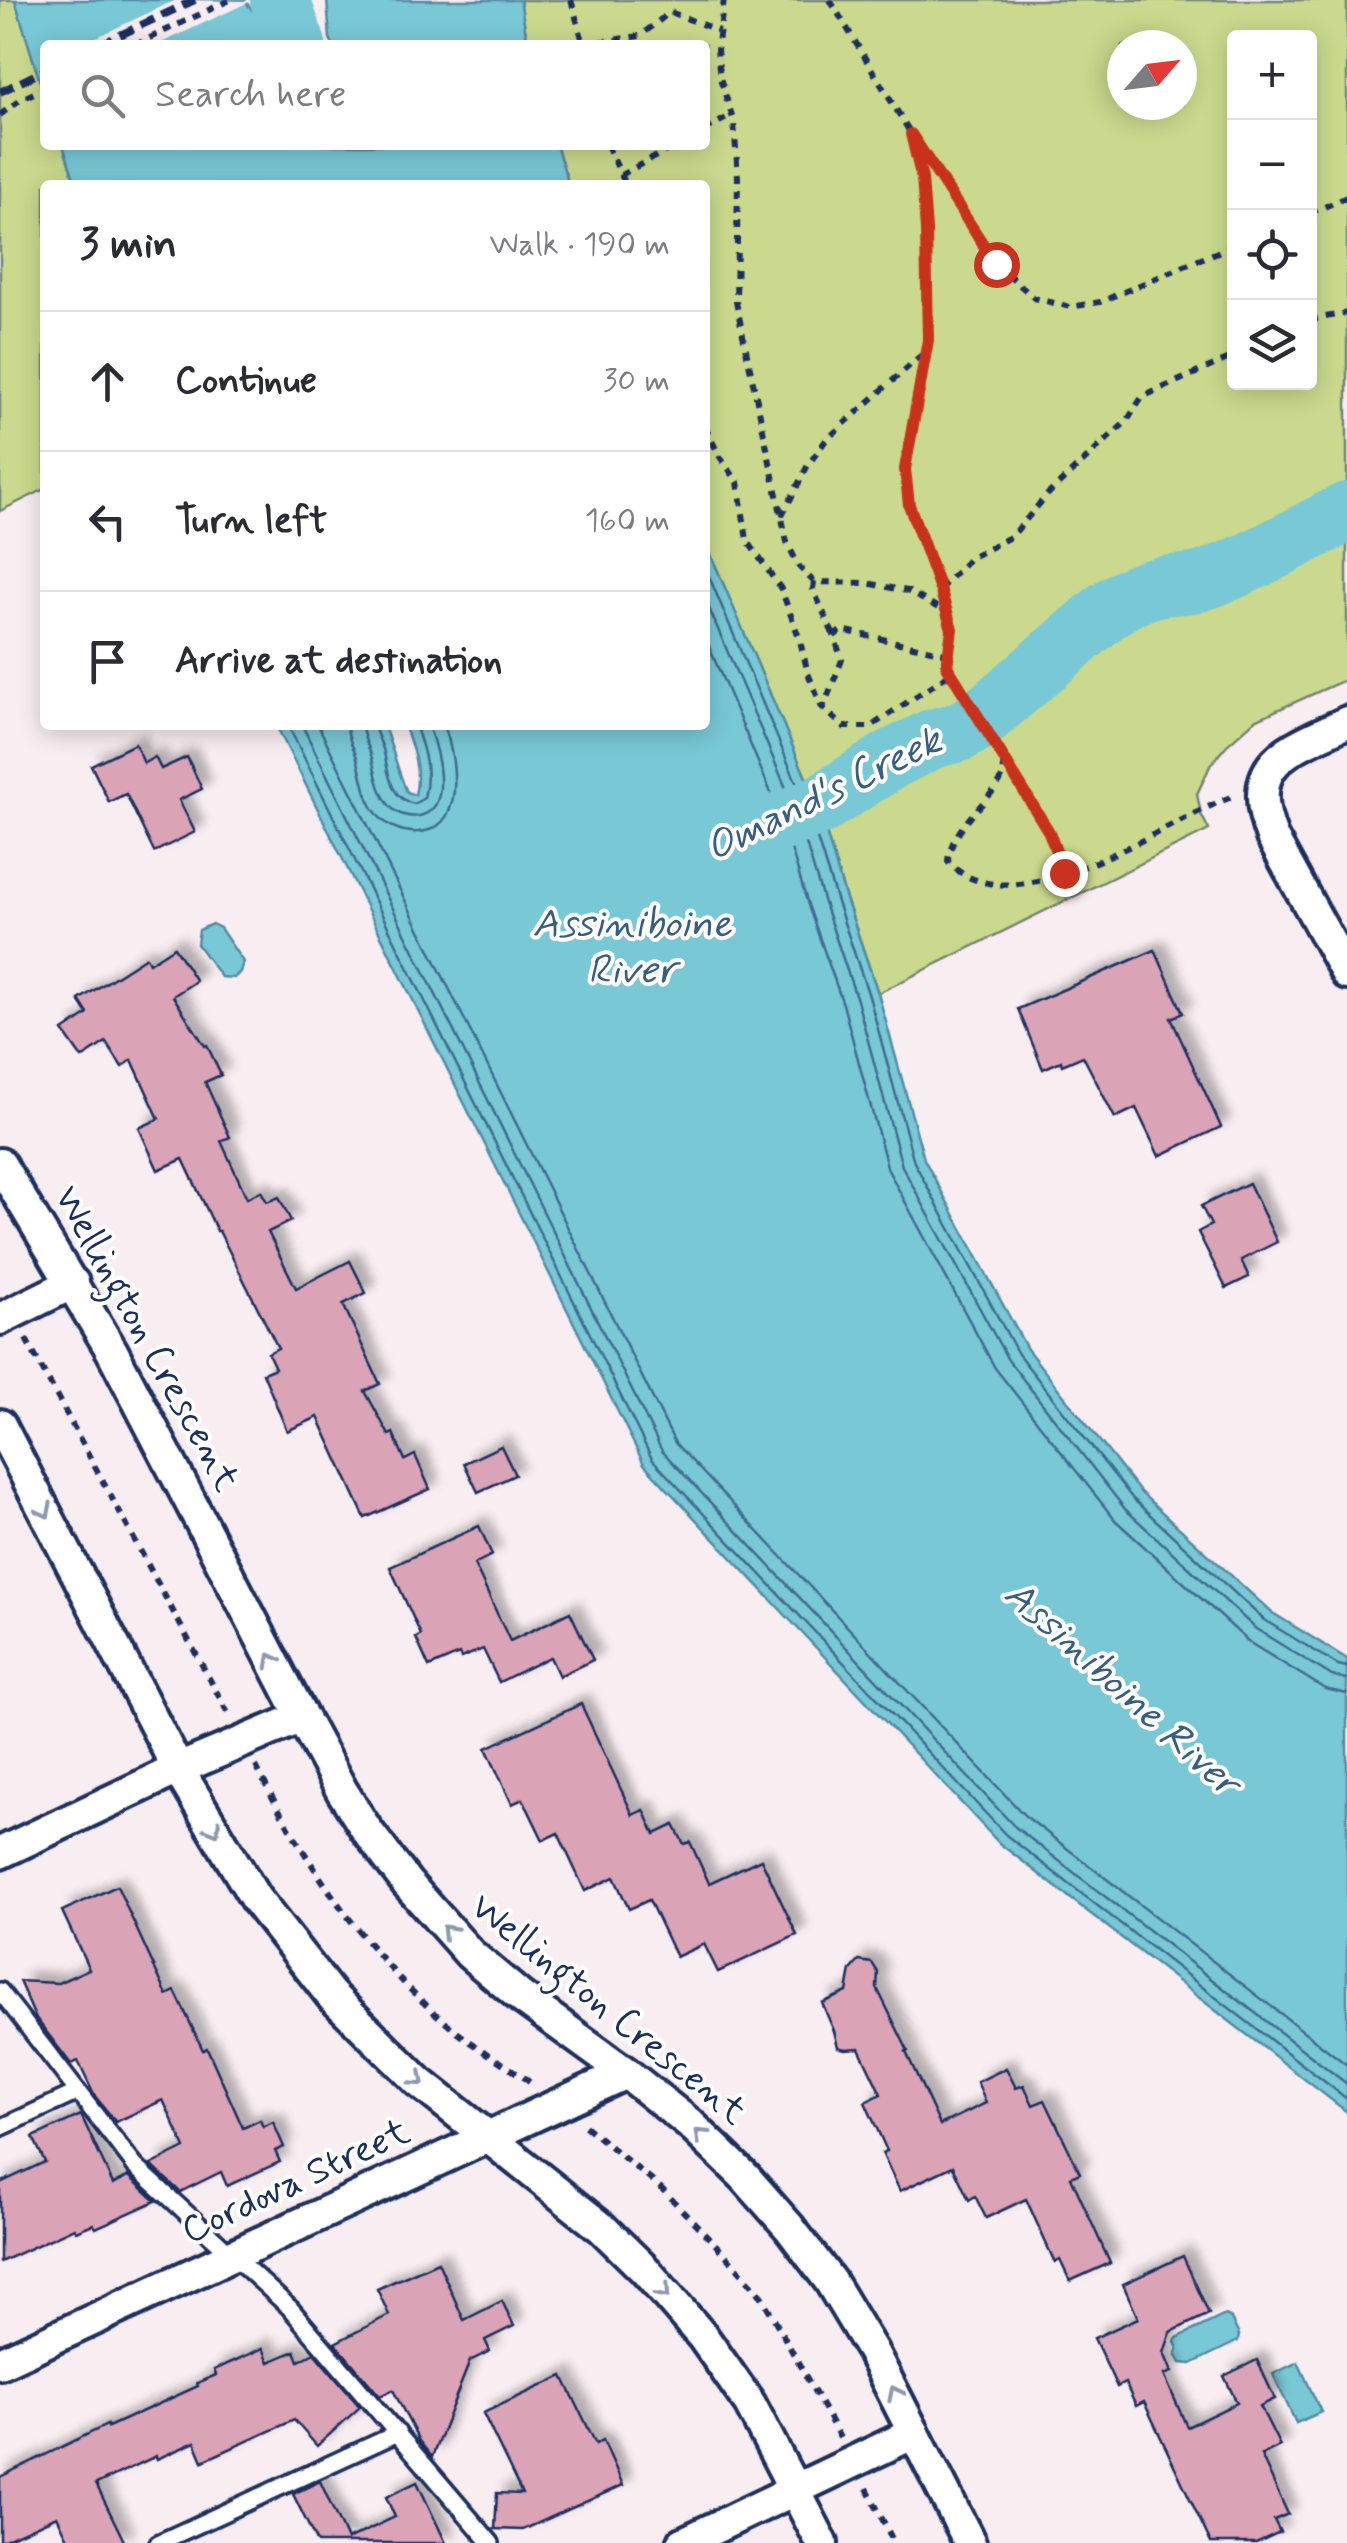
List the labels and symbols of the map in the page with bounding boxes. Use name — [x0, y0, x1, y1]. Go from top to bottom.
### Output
north arrow — [1107, 30, 1197, 120]
route start — [974, 242, 1020, 288]
water label: Omand's Creek — [698, 714, 953, 875]
route end — [1042, 851, 1088, 897]
water label: Assiniboine River — [533, 899, 733, 997]
street label: Wellington Crescent — [38, 1178, 250, 1502]
one-way arrow — [33, 1501, 52, 1519]
water label: Assiniboine River — [992, 1569, 1254, 1812]
one-way arrow — [265, 1652, 284, 1670]
one-way arrow — [202, 1818, 221, 1836]
street label: Wellington Crescent — [457, 1883, 756, 2140]
one-way arrow — [442, 1924, 460, 1943]
one-way arrow — [406, 2068, 425, 2086]
street label: Cordova Street — [174, 2108, 418, 2256]
one-way arrow — [694, 2129, 713, 2147]
one-way arrow — [652, 2280, 670, 2298]
one-way arrow — [888, 2386, 907, 2404]

